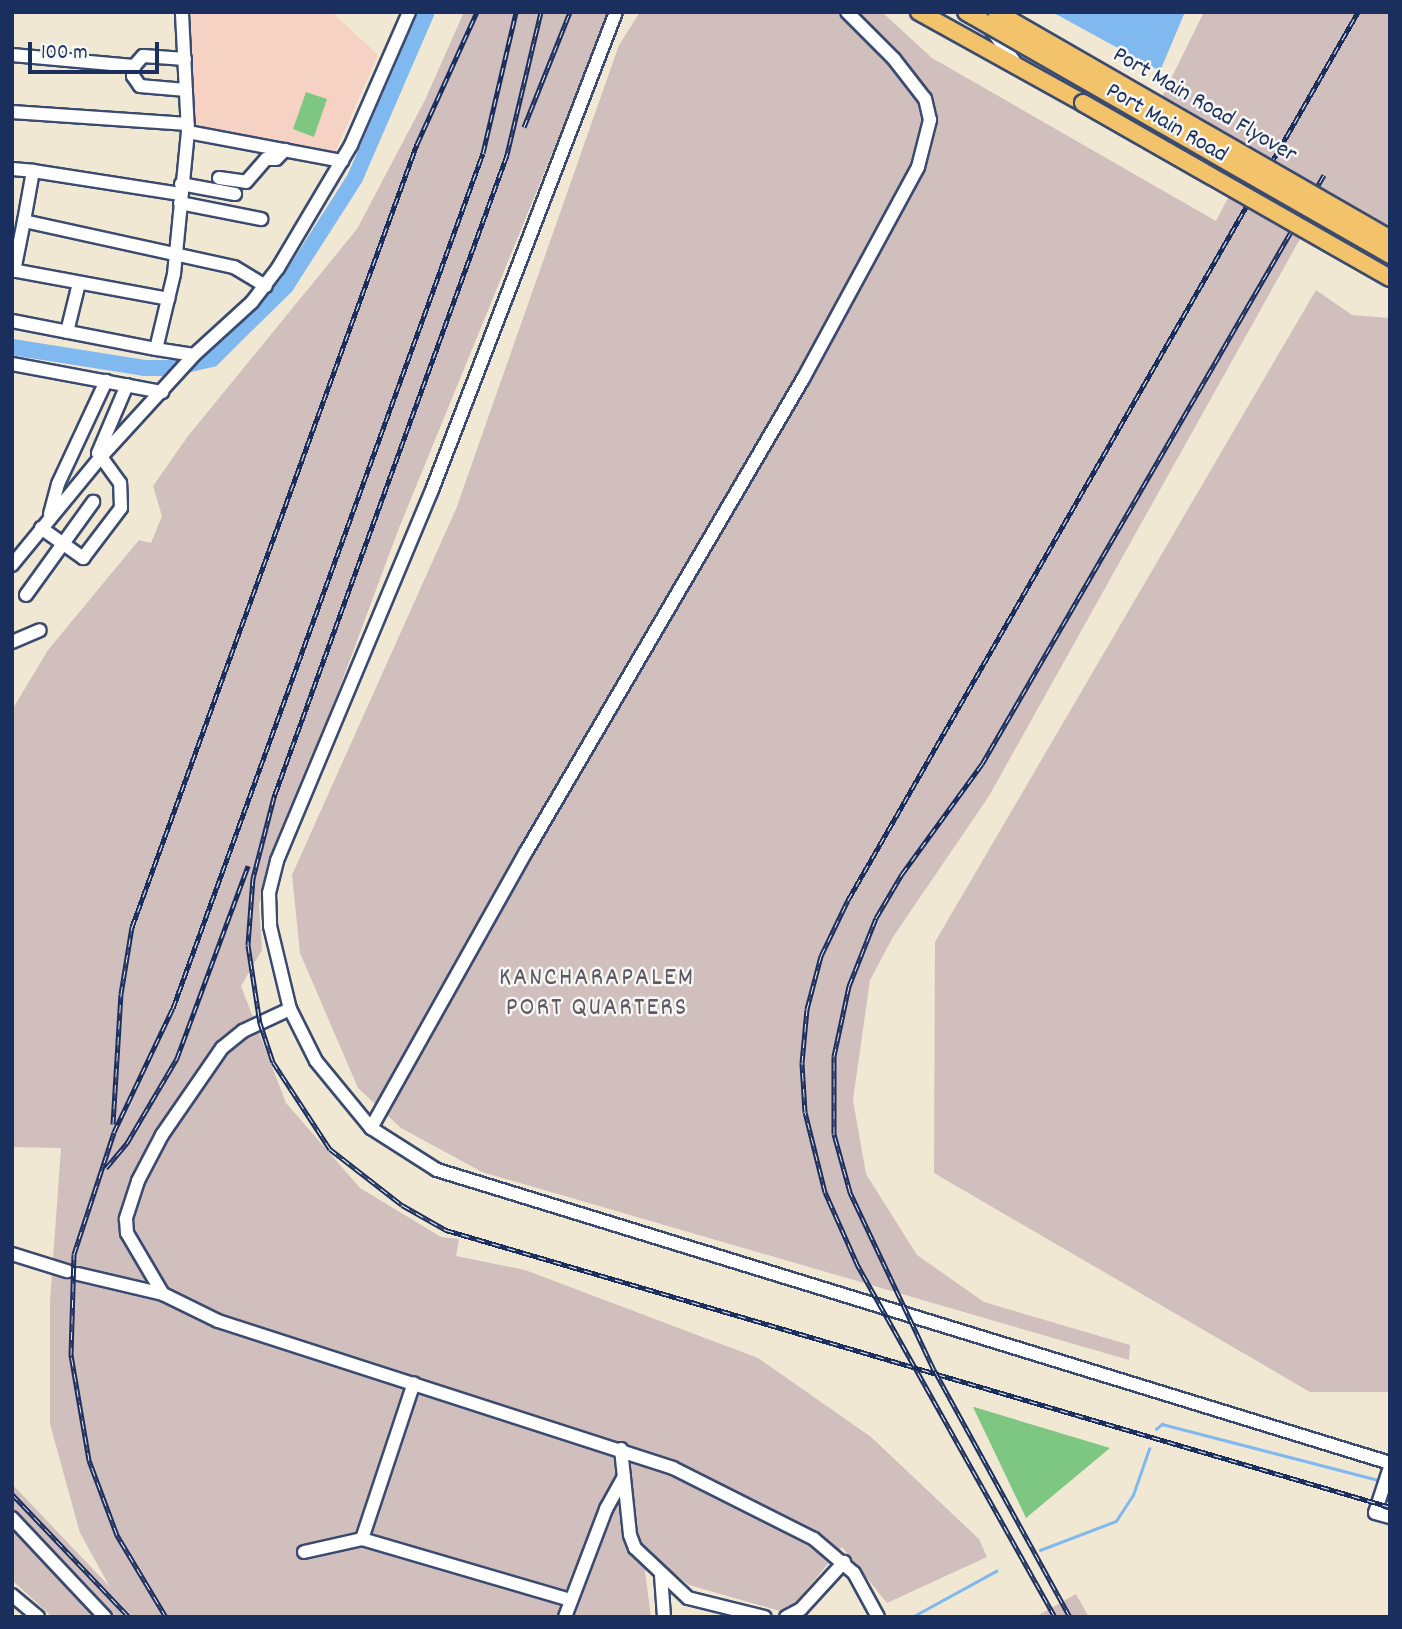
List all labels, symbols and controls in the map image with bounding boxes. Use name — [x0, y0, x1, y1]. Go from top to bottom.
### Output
scale bar — [32, 28, 163, 72]
text: 100 m — [41, 39, 88, 69]
street label: Port Main Road Flyover — [1107, 42, 1301, 170]
street label: Port Main Road — [1100, 78, 1232, 170]
district label: KANCHARAPALEM PORT QUARTERS — [501, 963, 693, 1024]

